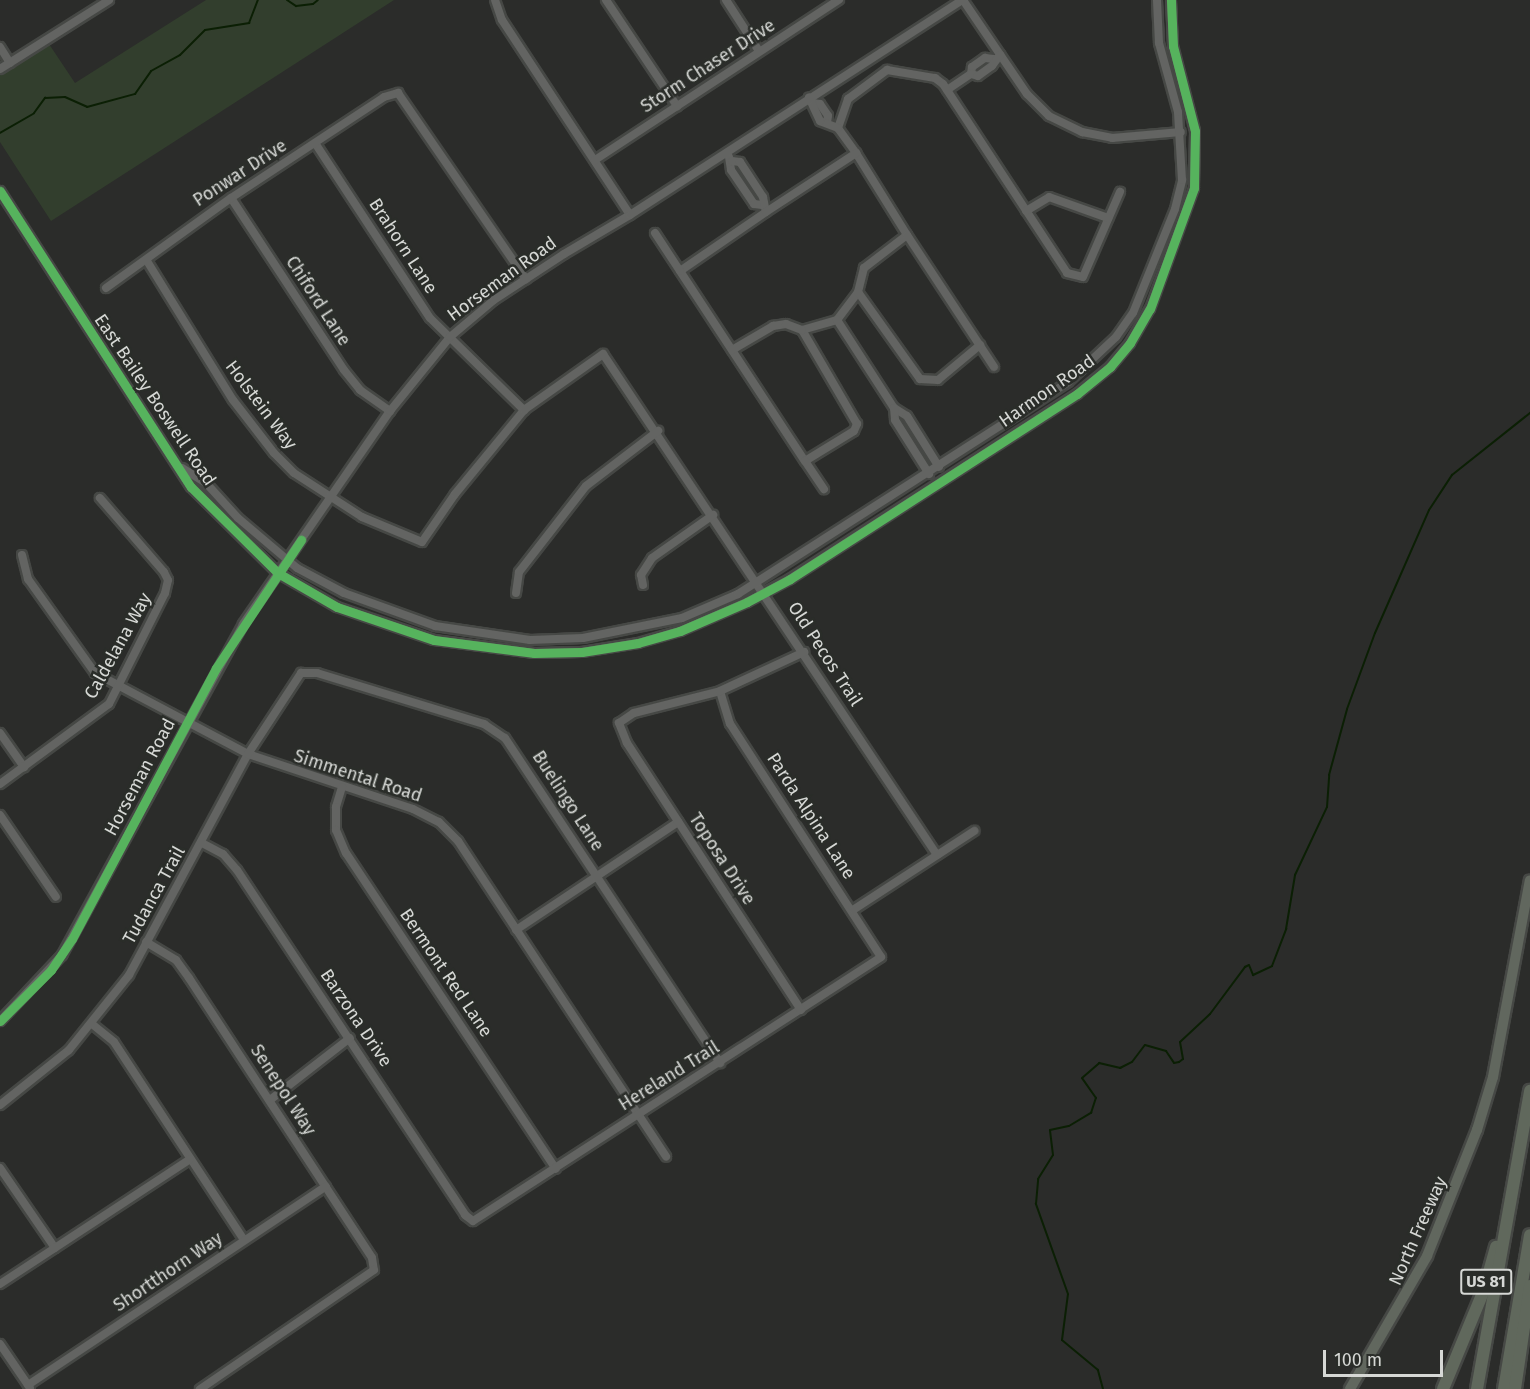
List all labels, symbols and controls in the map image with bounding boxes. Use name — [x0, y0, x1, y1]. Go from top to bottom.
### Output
street label: Storm Chaser Drive — [637, 14, 779, 118]
street label: Ponwar Drive — [189, 135, 291, 211]
street label: Brahorn Lane — [364, 194, 442, 298]
street label: Horseman Road — [443, 232, 561, 326]
street label: Chiford Lane — [281, 252, 355, 350]
street label: East Bailey Boswell Road — [89, 310, 221, 490]
street label: Harmon Road — [995, 350, 1099, 432]
street label: Holstein Way — [221, 356, 301, 454]
street label: Caldelana Way — [80, 589, 156, 703]
street label: Old Pecos Trail — [783, 598, 867, 710]
street label: Horseman Road — [100, 715, 180, 839]
street label: Simmental Road — [291, 745, 425, 807]
street label: Buelingo Lane — [528, 747, 608, 855]
street label: Parda Alpina Lane — [762, 749, 860, 883]
street label: Toposa Drive — [684, 809, 760, 909]
street label: Tudanca Trail — [118, 842, 190, 948]
street label: Bermont Red Lane — [395, 905, 497, 1041]
street label: Barzona Drive — [315, 965, 397, 1071]
street label: Hereland Trail — [615, 1036, 723, 1116]
street label: Senepol Way — [246, 1041, 320, 1139]
street label: North Freeway — [1384, 1173, 1452, 1289]
street label: Shortthorn Way — [109, 1228, 227, 1316]
road number: US 81 — [1459, 1269, 1513, 1295]
scale bar — [1326, 1338, 1446, 1376]
text: 100 m — [1334, 1349, 1382, 1371]

